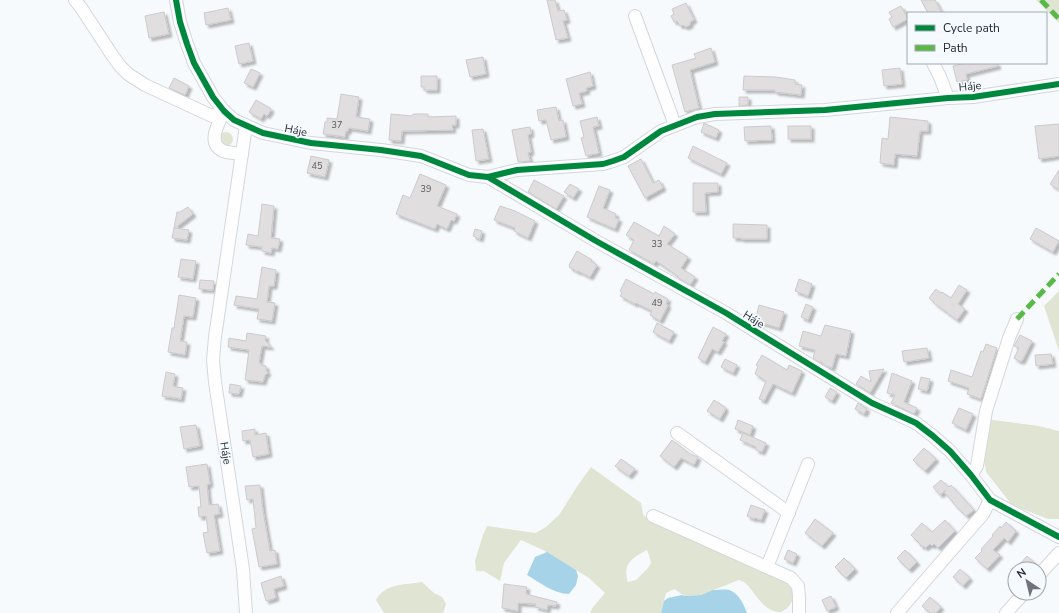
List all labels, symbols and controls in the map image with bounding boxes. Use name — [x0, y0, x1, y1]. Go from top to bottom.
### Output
legend — [907, 12, 1047, 64]
text: Cycle path — [943, 20, 1000, 36]
text: Path — [943, 40, 968, 56]
street label: Háje — [958, 78, 982, 95]
house number: 37 — [332, 119, 342, 131]
street label: Háje — [283, 121, 309, 140]
house number: 45 — [312, 160, 322, 172]
house number: 39 — [421, 183, 431, 195]
house number: 33 — [652, 238, 662, 250]
house number: 49 — [652, 297, 662, 309]
street label: Háje — [740, 307, 767, 332]
street label: Háje — [216, 441, 235, 466]
north arrow — [1007, 561, 1047, 601]
text: N — [1014, 565, 1029, 582]

